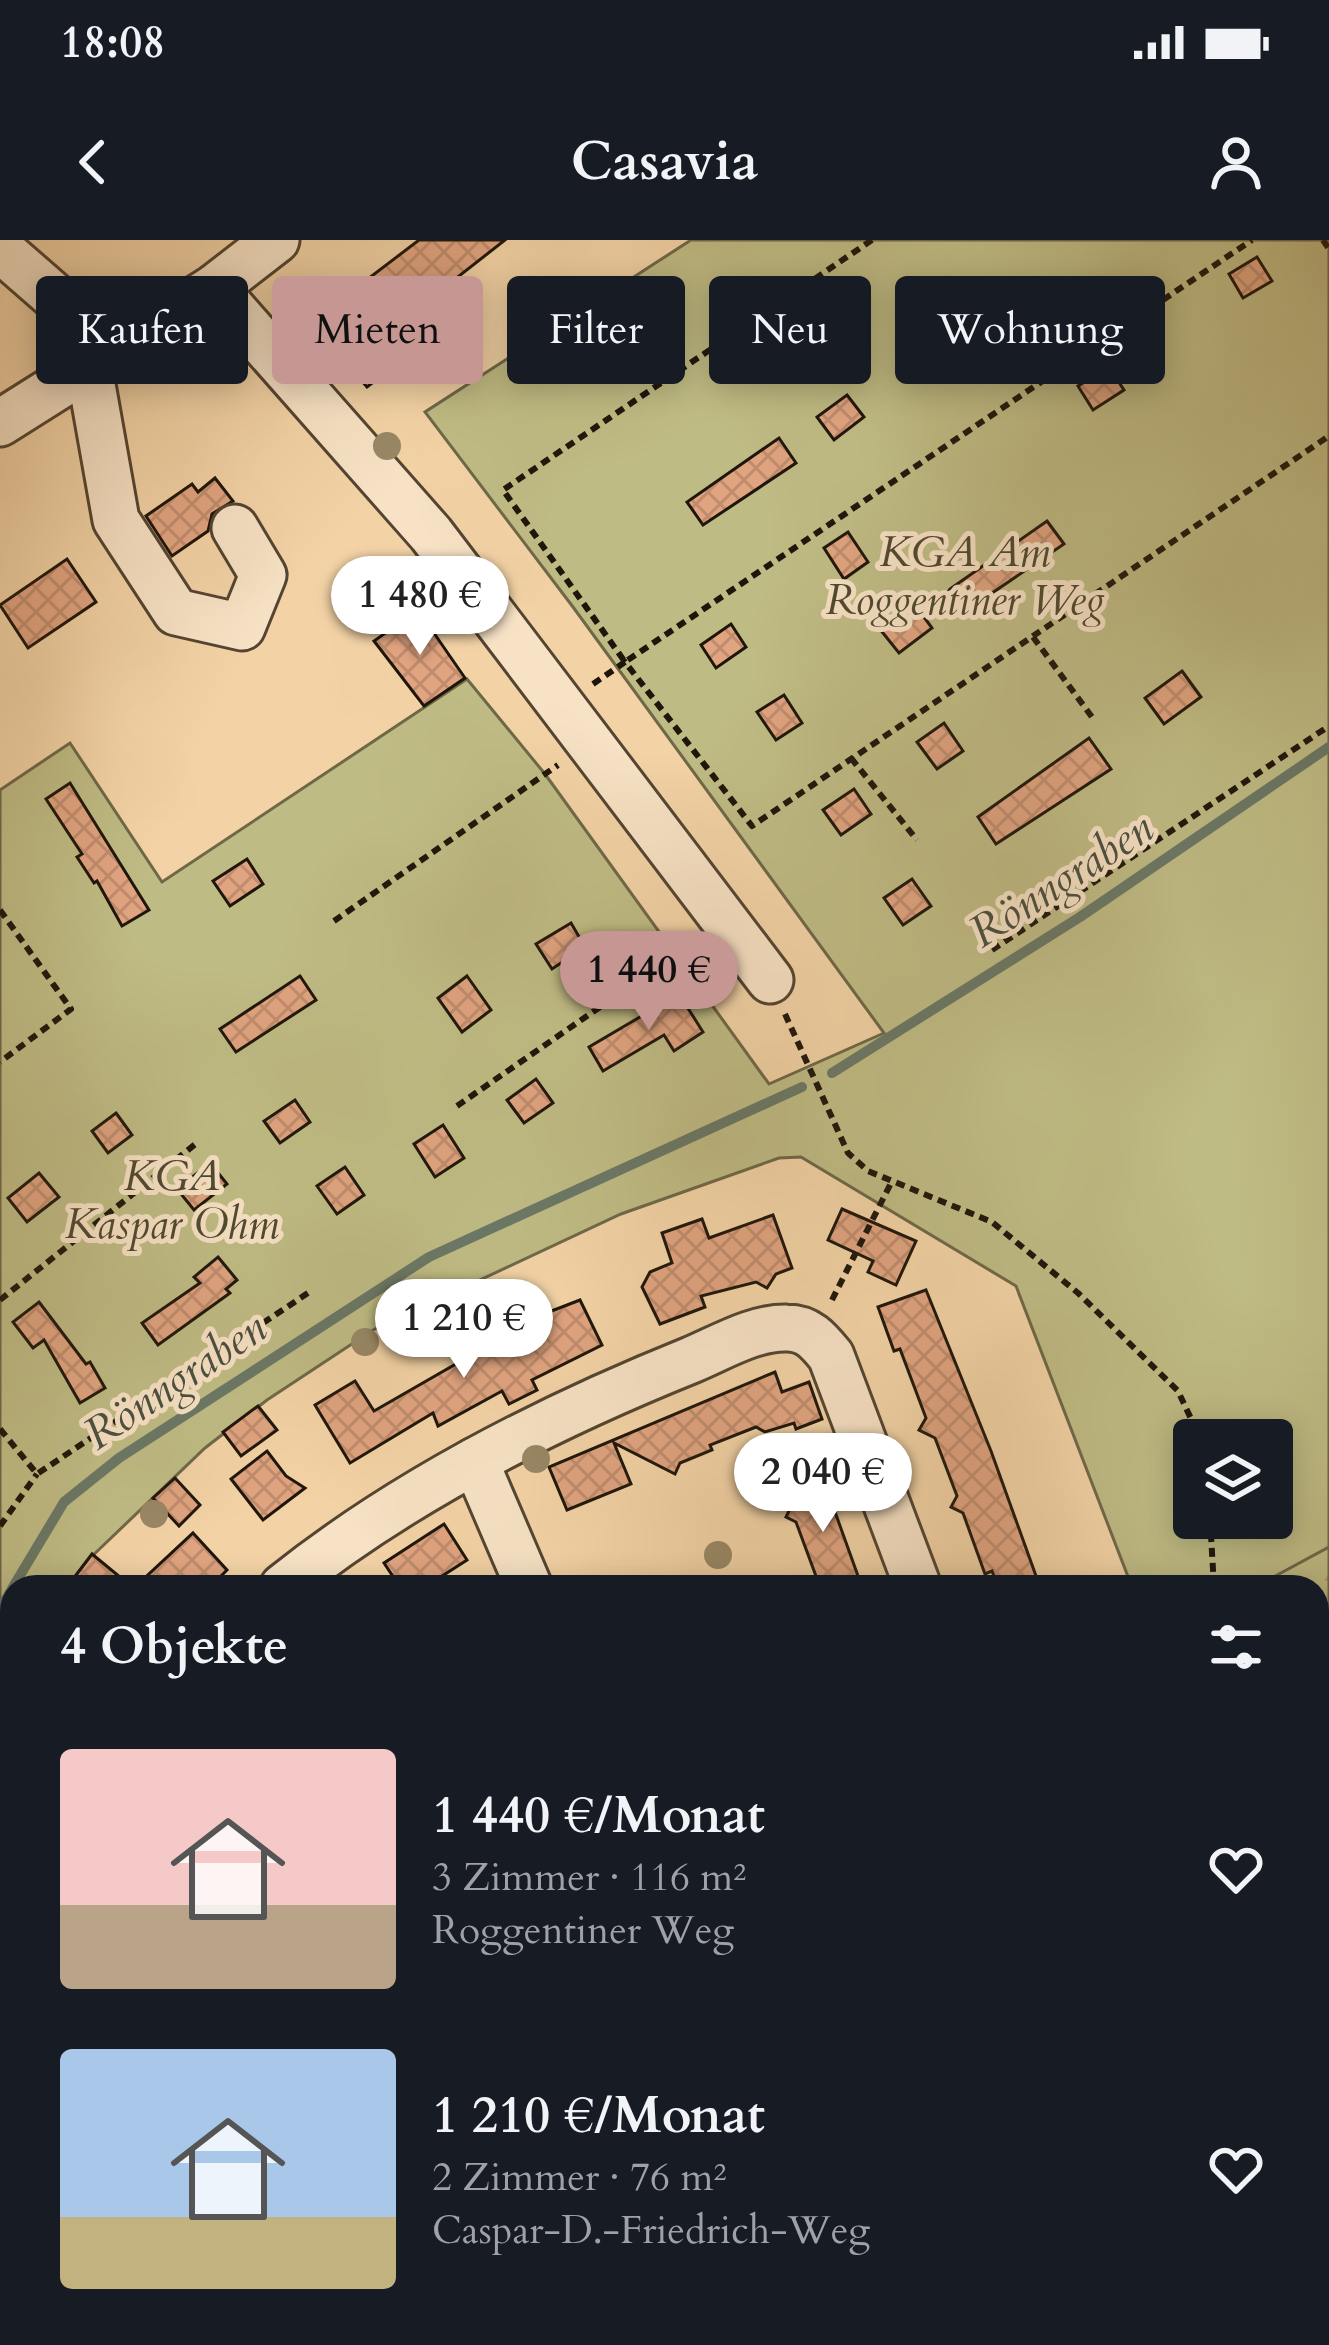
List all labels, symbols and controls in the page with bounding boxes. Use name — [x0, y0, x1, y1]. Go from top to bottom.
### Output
text: 18:08 — [60, 12, 165, 73]
text: Casavia — [571, 126, 758, 199]
icon: back — [60, 129, 126, 195]
icon: person — [1203, 129, 1269, 195]
chip: Kaufen — [36, 276, 248, 384]
chip: Mieten — [272, 276, 483, 384]
chip: Filter — [507, 276, 685, 384]
chip: Neu — [709, 276, 871, 384]
chip: Wohnung — [895, 276, 1165, 384]
park label: KGA Am Roggentiner Weg — [826, 524, 1105, 629]
pin: 1 480 € — [309, 556, 531, 658]
text: 1 480 € — [358, 568, 482, 621]
water label: Rönngraben — [957, 798, 1165, 962]
pin: 1 440 € — [538, 931, 760, 1033]
text: 1 440 € — [587, 943, 711, 996]
park label: KGA Kaspar Ohm — [65, 1148, 279, 1253]
pin: 1 210 € — [353, 1279, 575, 1381]
text: 1 210 € — [402, 1291, 526, 1344]
water label: Rönngraben — [72, 1298, 278, 1464]
map controls — [1173, 1419, 1293, 1539]
button: layers — [1173, 1419, 1293, 1539]
pin: 2 040 € — [712, 1433, 934, 1535]
text: 2 040 € — [761, 1445, 885, 1498]
text: 4 Objekte — [60, 1612, 288, 1682]
icon: filters — [1203, 1614, 1269, 1680]
text: 1 440 €/Monat — [432, 1781, 765, 1851]
icon: home — [156, 1797, 300, 1941]
icon: heart — [1203, 1836, 1269, 1902]
text: 3 Zimmer · 116 m² — [432, 1851, 746, 1904]
text: Roggentiner Weg — [432, 1904, 734, 1957]
text: 1 210 €/Monat — [432, 2081, 765, 2151]
icon: home — [156, 2097, 300, 2241]
icon: heart — [1203, 2136, 1269, 2202]
text: 2 Zimmer · 76 m² — [432, 2151, 726, 2204]
text: Caspar-D.-Friedrich-Weg — [432, 2204, 870, 2257]

